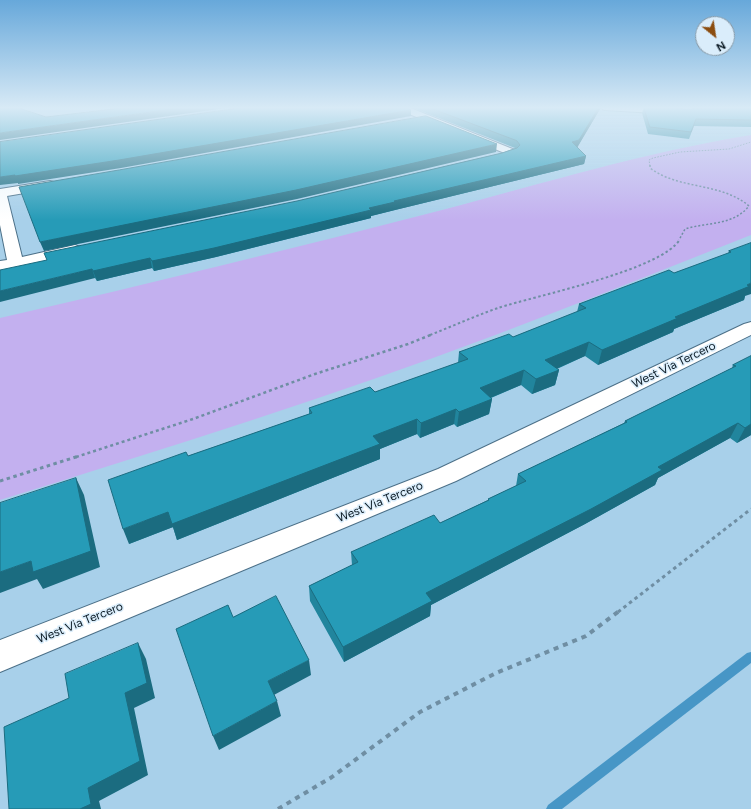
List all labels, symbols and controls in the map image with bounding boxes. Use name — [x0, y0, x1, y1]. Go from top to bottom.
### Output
north arrow — [695, 16, 735, 56]
text: N — [714, 38, 728, 54]
street label: West Via Tercero — [630, 338, 718, 392]
street label: West Via Tercero — [335, 478, 425, 526]
street label: West Via Tercero — [35, 599, 125, 647]

